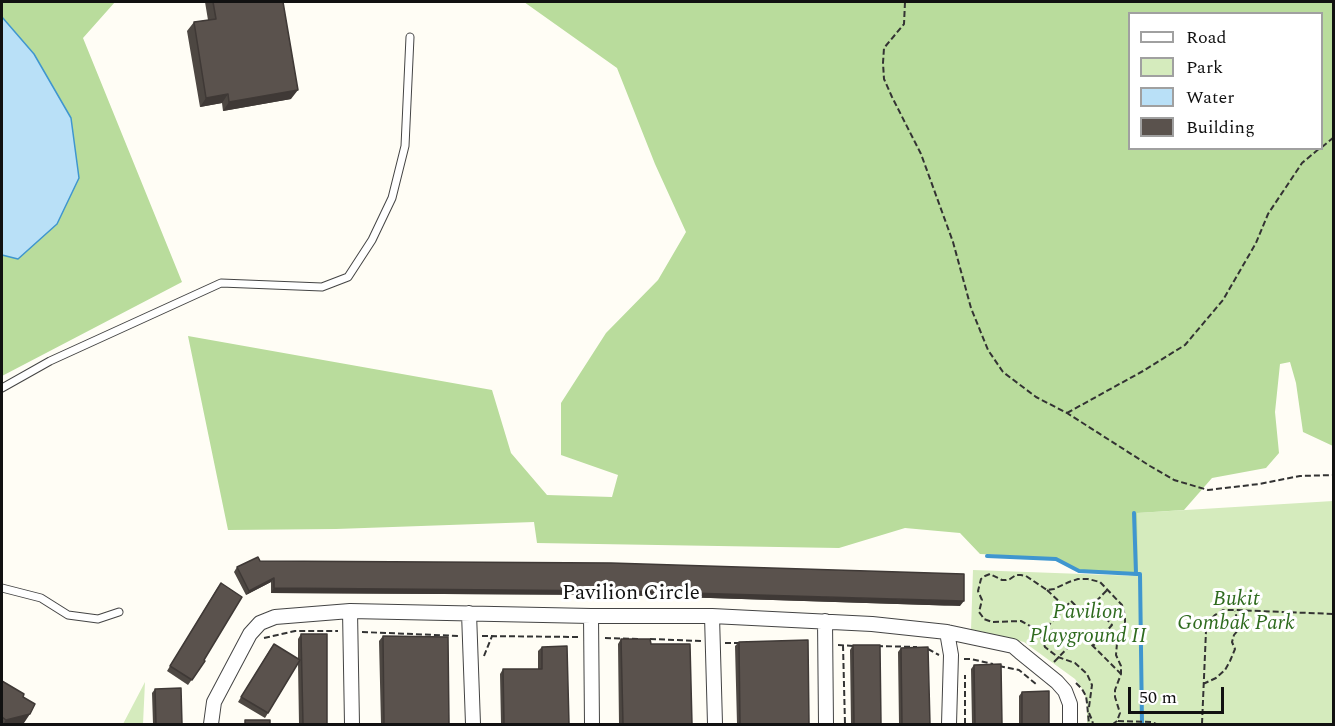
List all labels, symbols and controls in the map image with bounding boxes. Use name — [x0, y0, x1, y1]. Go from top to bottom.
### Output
legend — [1128, 12, 1323, 150]
text: Road — [1186, 24, 1227, 51]
text: Park — [1186, 54, 1223, 81]
text: Water — [1186, 84, 1234, 111]
text: Building — [1186, 114, 1255, 141]
street label: Pavilion Circle — [562, 582, 700, 608]
park label: Bukit Gombak Park — [1177, 588, 1295, 638]
park label: Pavilion Playground II — [1029, 601, 1147, 651]
scale bar — [1131, 675, 1227, 713]
text: 50 m — [1139, 684, 1177, 711]

